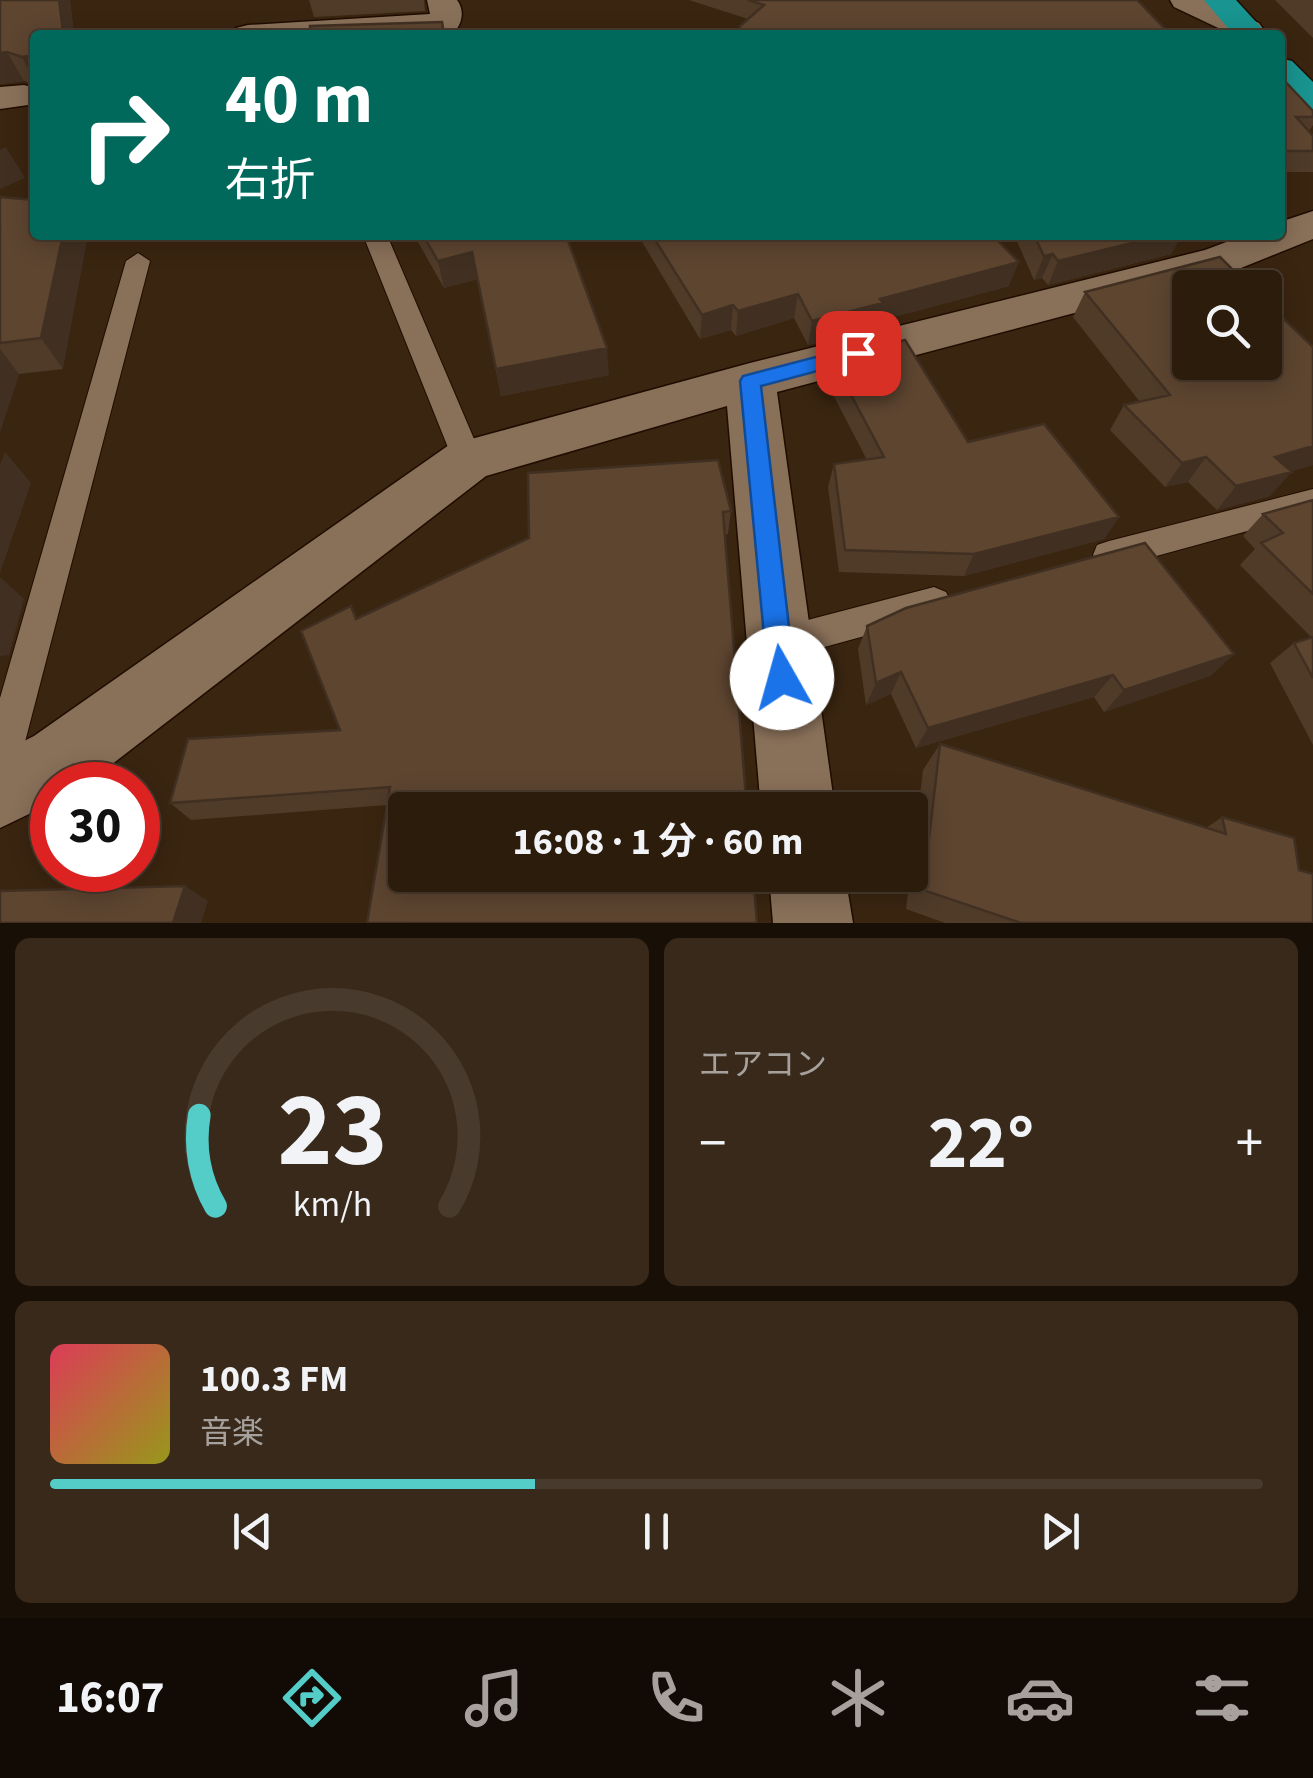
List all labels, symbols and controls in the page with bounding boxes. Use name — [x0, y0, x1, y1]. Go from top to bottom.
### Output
text: 40 m — [225, 50, 373, 150]
icon: right — [60, 70, 190, 200]
text: 右折 — [225, 149, 315, 213]
map controls — [1172, 270, 1282, 380]
button: search — [1172, 270, 1282, 380]
pin — [816, 311, 901, 396]
icon: arrive — [831, 326, 886, 381]
position arrow — [730, 626, 834, 730]
speed limit sign: 30 — [30, 762, 160, 892]
text: 16:08 · 1 分 · 60 m — [513, 815, 803, 869]
text: エアコン — [699, 1042, 827, 1088]
text: 23 — [277, 1058, 387, 1206]
text: 22° — [928, 1090, 1034, 1197]
text: − — [699, 1105, 726, 1183]
text: + — [1236, 1105, 1263, 1183]
text: km/h — [292, 1179, 372, 1230]
text: 100.3 FM — [200, 1352, 348, 1406]
text: 音楽 — [200, 1410, 264, 1456]
icon: previous — [225, 1504, 280, 1559]
icon: pause — [629, 1504, 684, 1559]
icon: next — [1033, 1504, 1088, 1559]
icon: directions — [277, 1663, 347, 1733]
icon: music — [459, 1663, 529, 1733]
icon: phone — [641, 1663, 711, 1733]
icon: climate — [823, 1663, 893, 1733]
icon: car — [1005, 1663, 1075, 1733]
icon: filters — [1187, 1663, 1257, 1733]
text: 16:07 — [56, 1666, 165, 1730]

